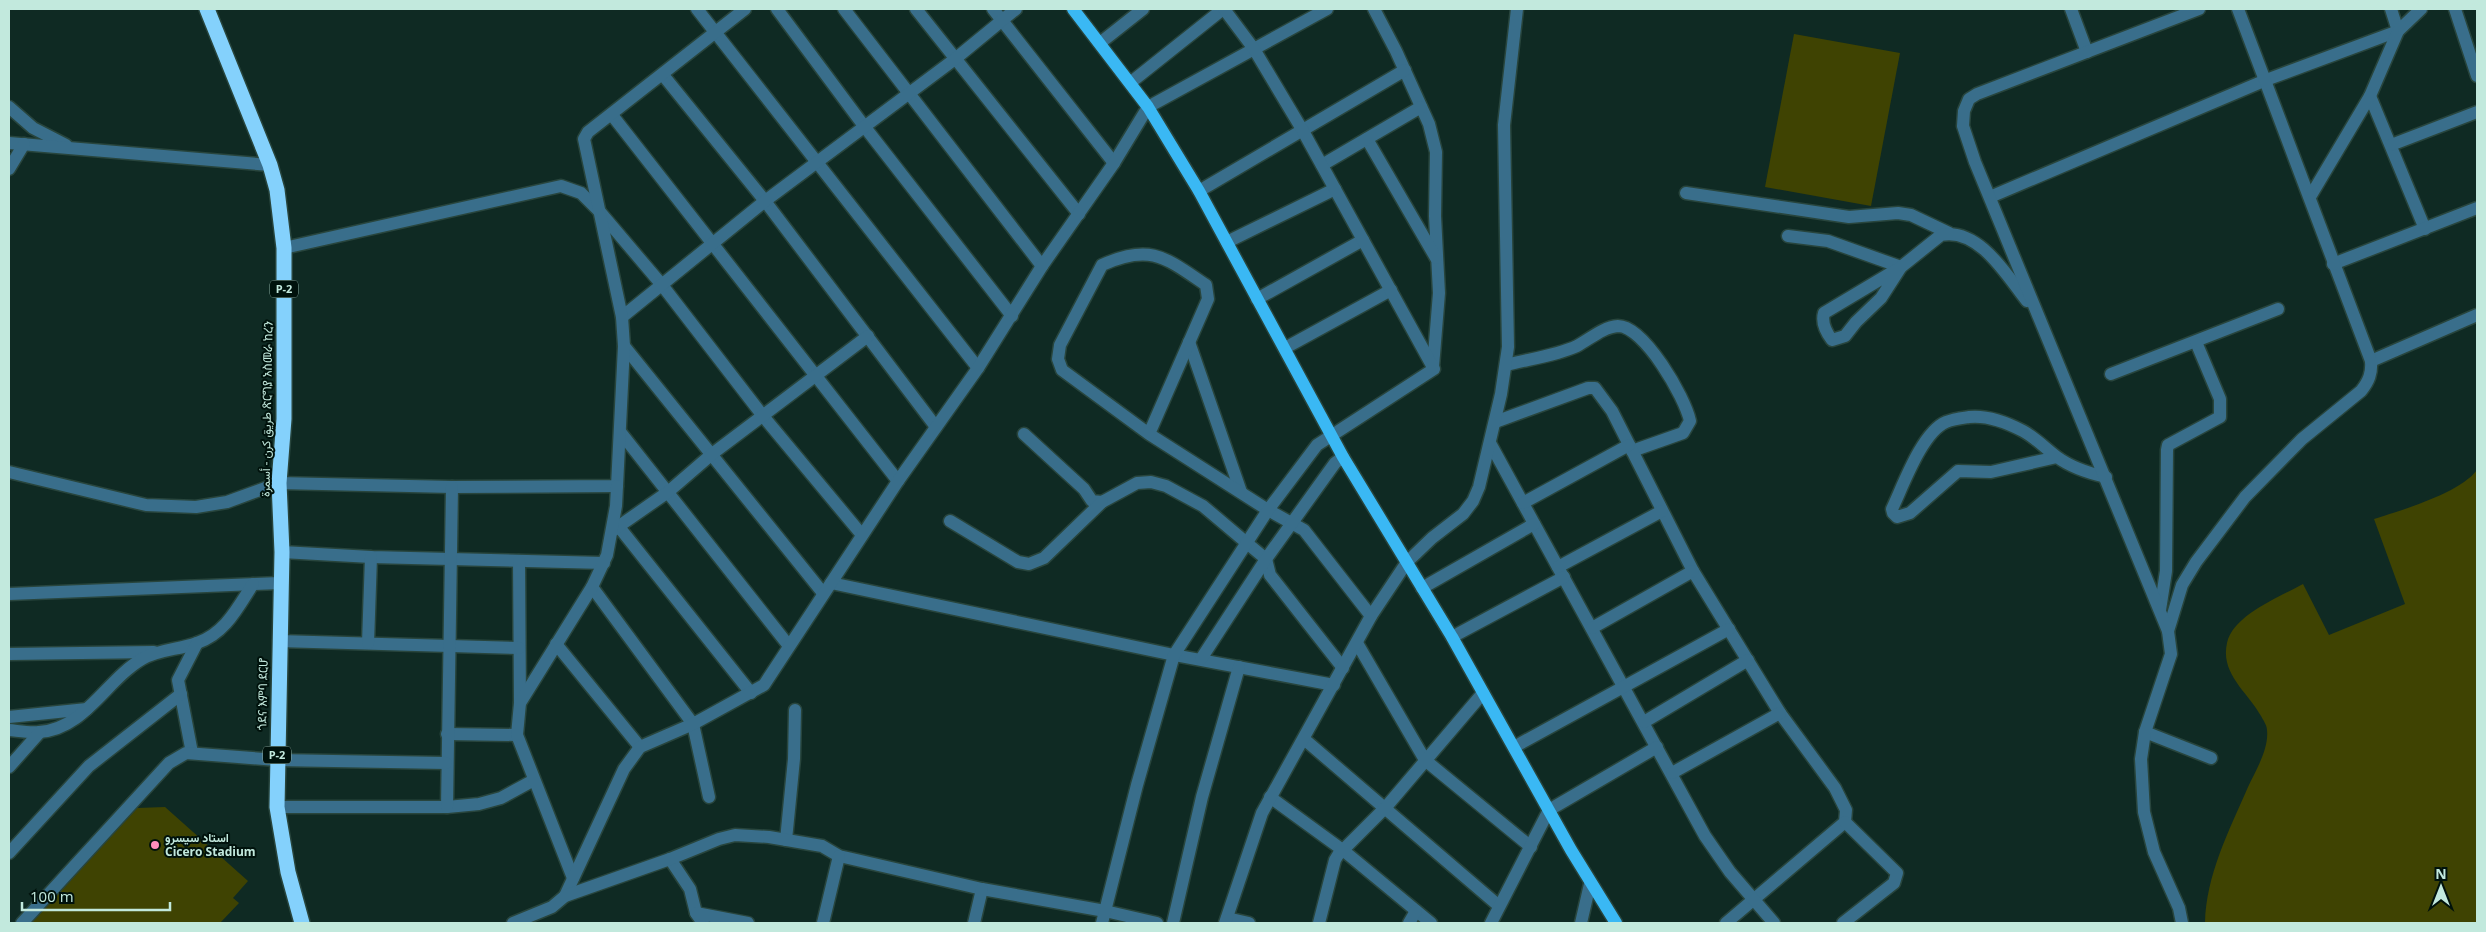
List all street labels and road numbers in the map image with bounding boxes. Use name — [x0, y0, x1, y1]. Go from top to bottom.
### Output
road number: P-2 — [270, 280, 298, 298]
street label: طريق كرن - أسمرة ጽርግያ አስመራ ከረን — [256, 321, 277, 497]
street label: ጎደና እምባ ደርሆ — [253, 657, 272, 730]
road number: P-2 — [263, 746, 291, 764]

